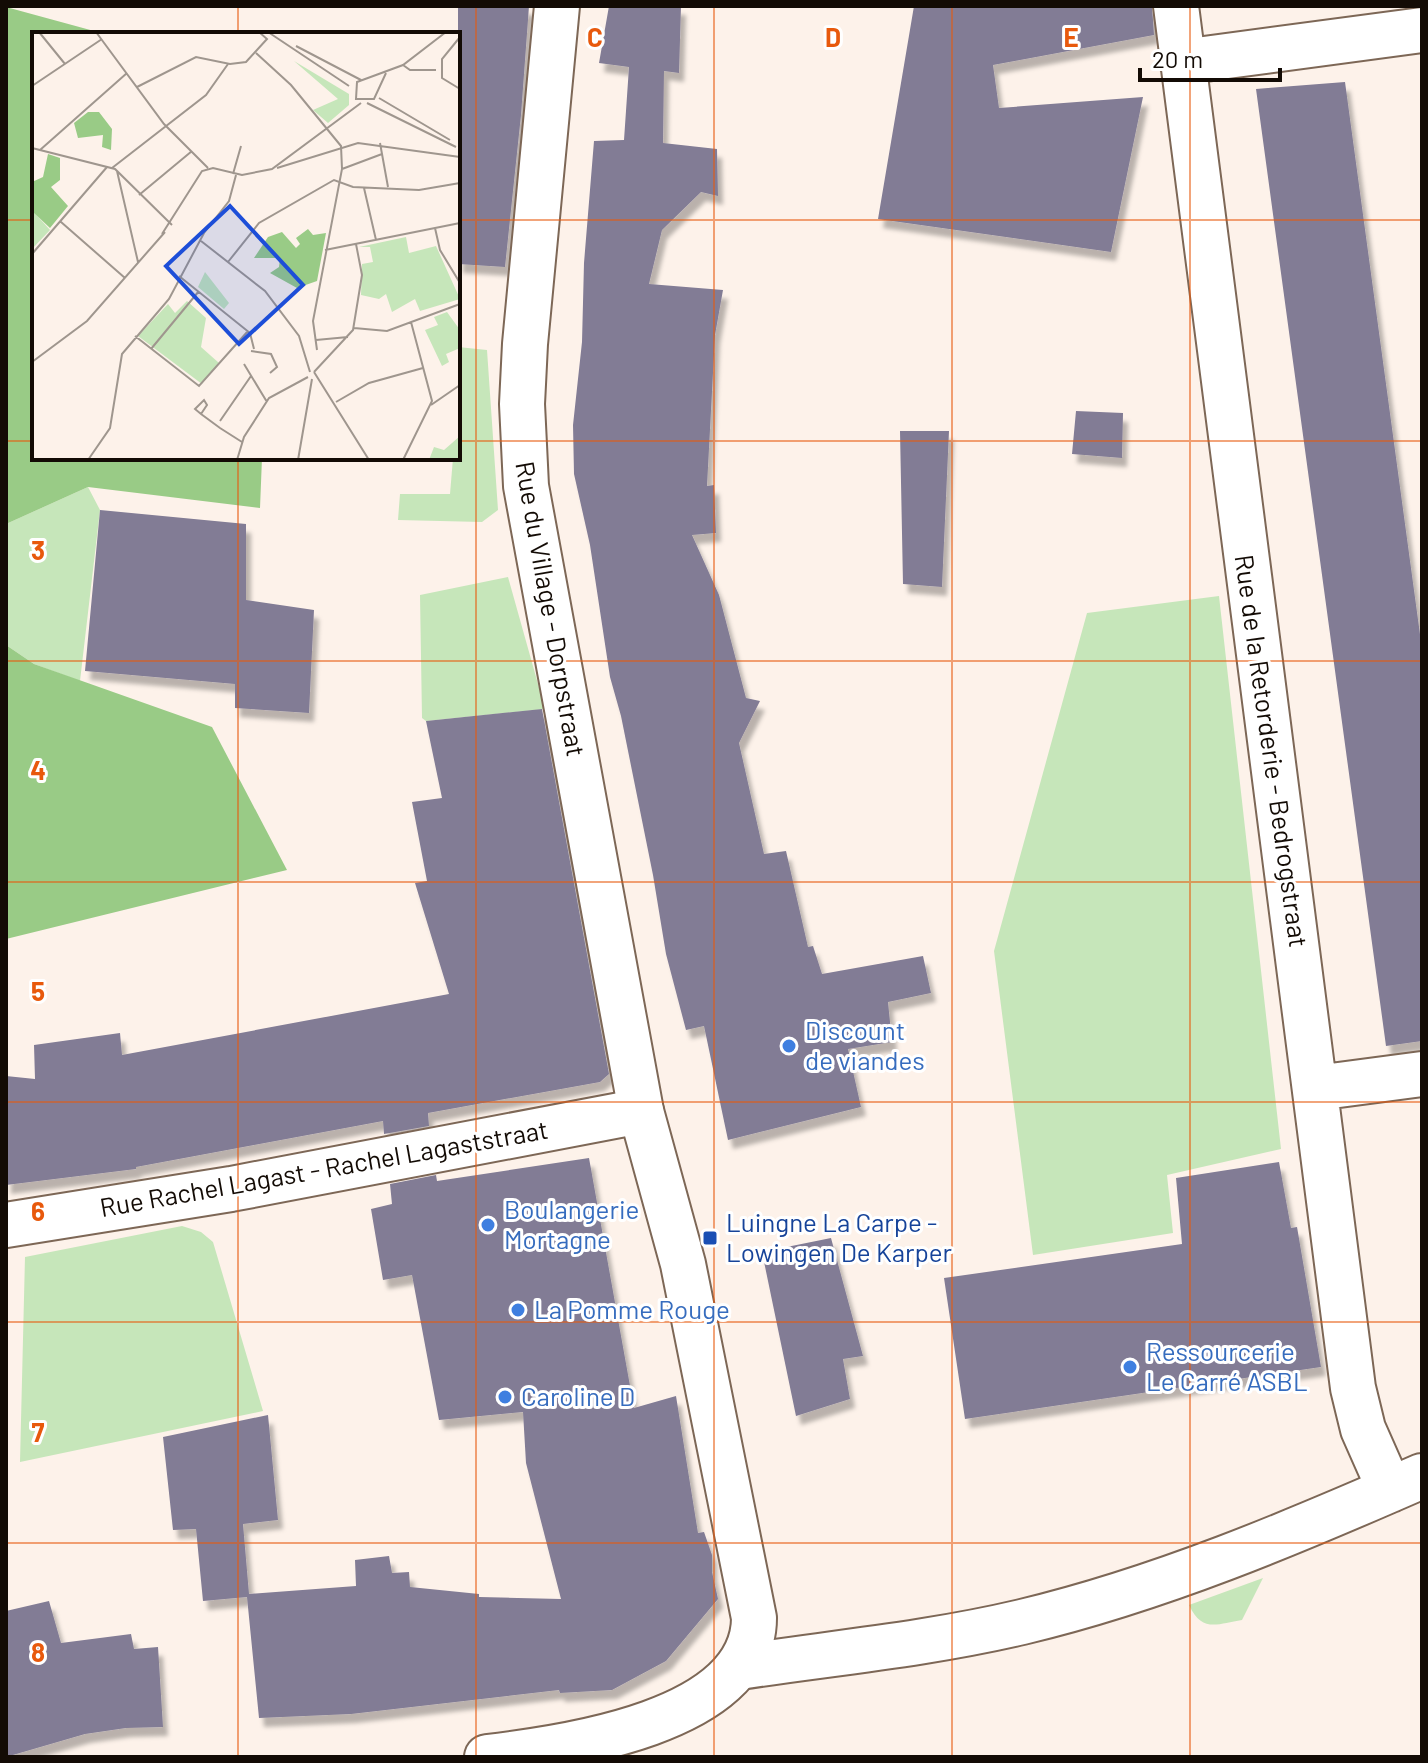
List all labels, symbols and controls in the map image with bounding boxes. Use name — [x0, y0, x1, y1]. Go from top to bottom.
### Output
text: C — [587, 21, 603, 52]
text: D — [825, 21, 841, 52]
text: E — [1063, 21, 1079, 52]
inset map — [32, 32, 460, 460]
scale bar — [1140, 32, 1280, 82]
text: 20 m — [1152, 44, 1203, 73]
street label: Rue du Village - Dorpstraat — [510, 459, 593, 759]
text: 3 — [31, 534, 45, 565]
street label: Rue de la Retorderie - Bedrogstraat — [1230, 552, 1315, 949]
text: 4 — [30, 754, 46, 785]
text: 5 — [31, 975, 45, 1006]
place label: Discount de viandes — [805, 1014, 925, 1075]
marker: Discount de viandes — [780, 1037, 798, 1055]
street label: Rue Rachel Lagast - Rachel Lagaststraat — [97, 1113, 550, 1222]
place label: Boulangerie Mortagne — [504, 1193, 639, 1254]
text: 6 — [31, 1195, 45, 1226]
place label: Luingne La Carpe - Lowingen De Karper — [726, 1206, 953, 1267]
marker: Boulangerie Mortagne — [479, 1216, 497, 1234]
marker: Luingne La Carpe - Lowingen De Karper — [701, 1229, 719, 1247]
place label: La Pomme Rouge — [534, 1293, 730, 1324]
marker: La Pomme Rouge — [509, 1301, 527, 1319]
place label: Ressourcerie Le Carré ASBL — [1146, 1335, 1308, 1396]
marker: Ressourcerie Le Carré ASBL — [1121, 1358, 1139, 1376]
place label: Caroline D — [521, 1380, 635, 1411]
marker: Caroline D — [496, 1388, 514, 1406]
text: 7 — [32, 1416, 45, 1447]
text: 8 — [31, 1636, 45, 1667]

